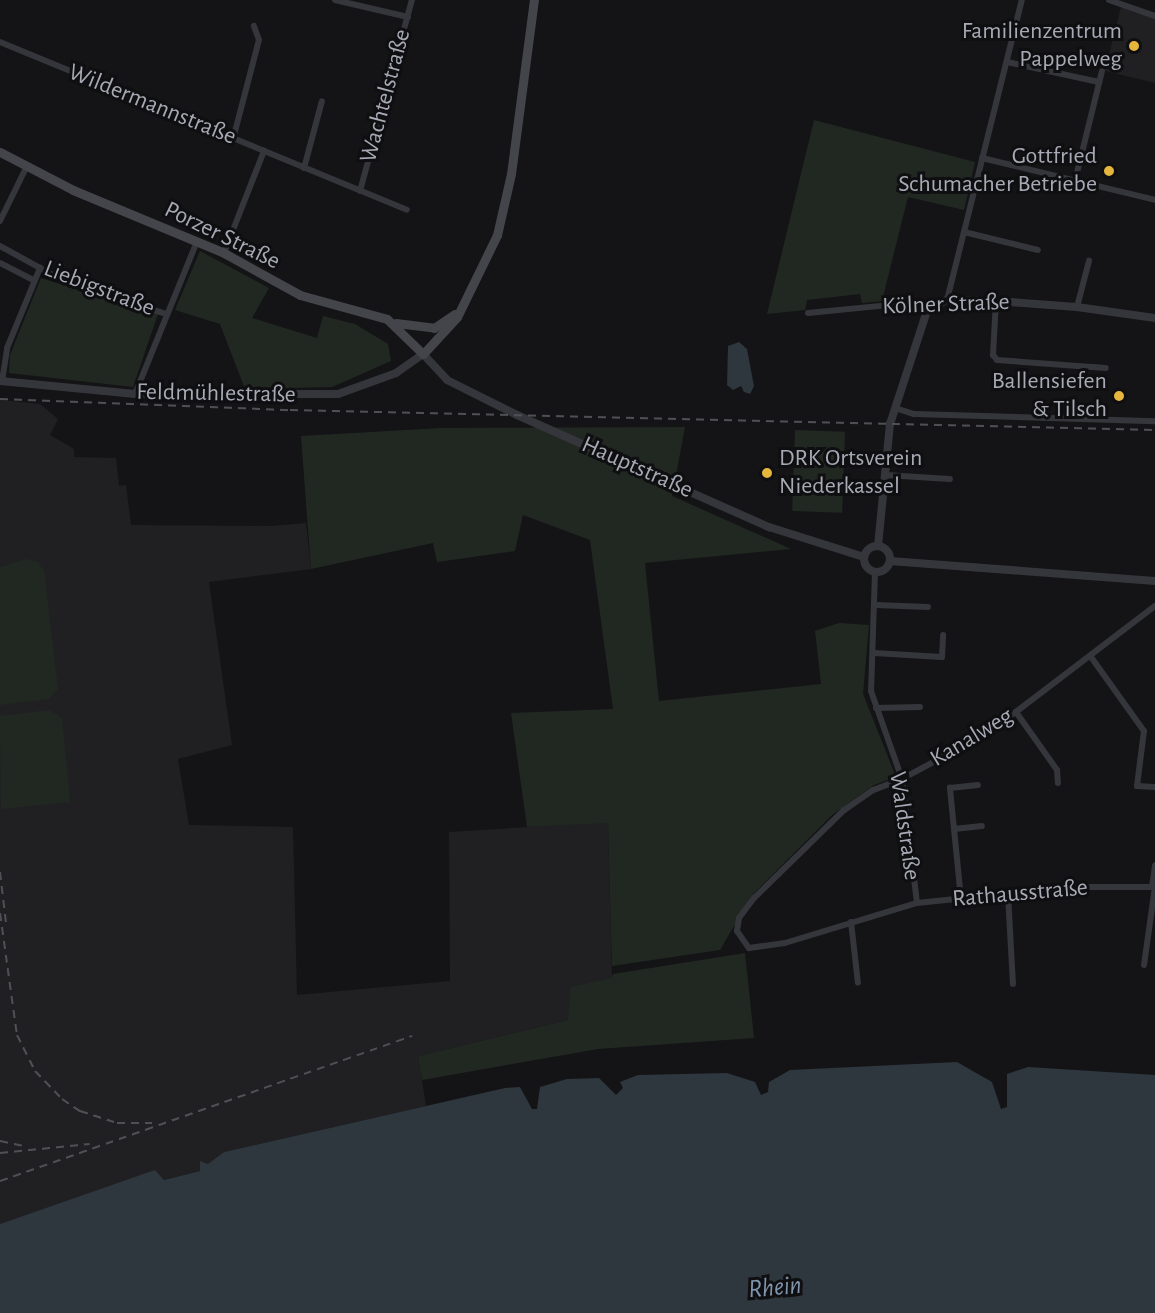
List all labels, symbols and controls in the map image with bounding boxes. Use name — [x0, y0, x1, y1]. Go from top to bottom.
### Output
place label: Familienzentrum Pappelweg — [962, 18, 1122, 74]
street label: Wachtelstraße — [354, 26, 418, 166]
marker: Familienzentrum Pappelweg — [1127, 39, 1141, 53]
street label: Wildermannstraße — [64, 58, 240, 152]
place label: Gottfried Schumacher Betriebe — [898, 143, 1097, 199]
marker: Gottfried Schumacher Betriebe — [1102, 164, 1116, 178]
street label: Porzer Straße — [159, 196, 285, 276]
street label: Liebigstraße — [40, 255, 158, 323]
street label: Kölner Straße — [882, 288, 1010, 322]
place label: Ballensiefen & Tilsch — [992, 368, 1107, 424]
street label: Feldmühlestraße — [136, 378, 296, 410]
marker: Ballensiefen & Tilsch — [1112, 389, 1126, 403]
street label: Hauptstraße — [577, 431, 697, 505]
place label: DRK Ortsverein Niederkassel — [779, 445, 922, 501]
marker: DRK Ortsverein Niederkassel — [760, 466, 774, 480]
street label: Kanalweg — [925, 702, 1019, 774]
street label: Waldstraße — [882, 770, 926, 882]
street label: Rathausstraße — [951, 874, 1089, 914]
water label: Rhein — [747, 1270, 803, 1306]

